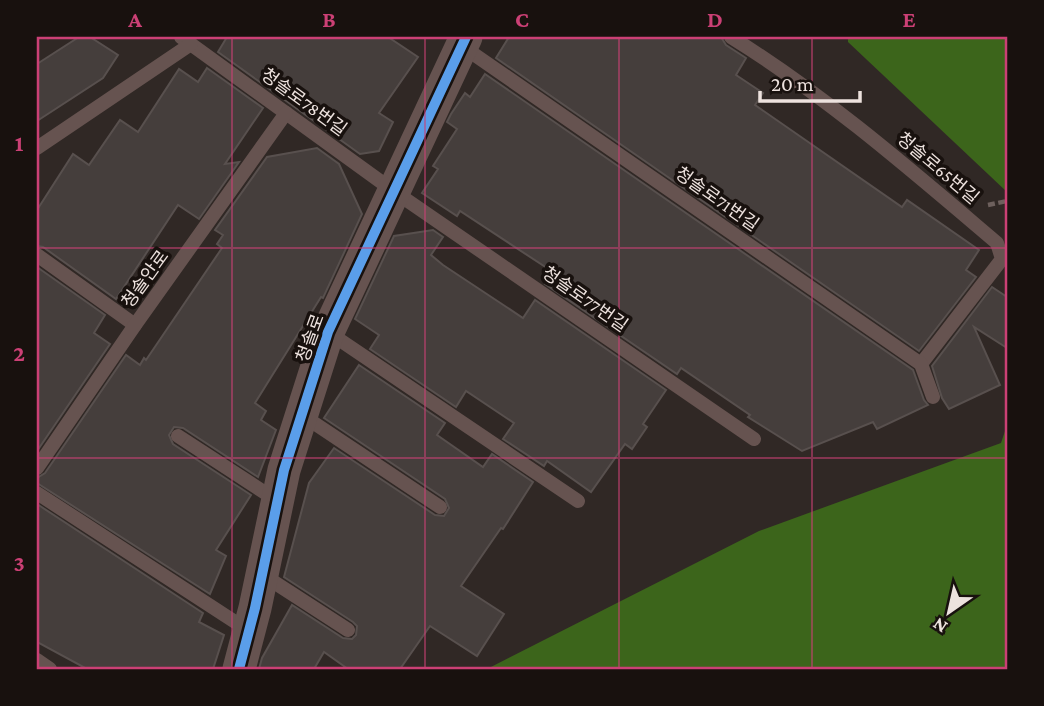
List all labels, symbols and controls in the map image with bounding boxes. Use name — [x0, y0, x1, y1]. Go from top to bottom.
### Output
text: A — [127, 6, 142, 32]
text: B — [322, 6, 336, 32]
text: C — [515, 6, 529, 32]
text: D — [707, 6, 723, 32]
text: E — [902, 6, 916, 32]
scale bar — [760, 60, 860, 104]
street label: 청솔로78번길 — [257, 64, 351, 140]
text: 20 m — [771, 72, 814, 96]
street label: 청솔로65번길 — [893, 128, 983, 208]
text: 1 — [15, 130, 24, 156]
street label: 청솔로71번길 — [672, 163, 762, 235]
street label: 청솔안로 — [117, 246, 173, 312]
street label: 청솔로77번길 — [539, 262, 631, 336]
street label: 청솔로 — [292, 311, 328, 365]
text: 2 — [13, 340, 25, 366]
text: 3 — [13, 550, 25, 576]
north arrow — [914, 576, 984, 646]
text: N — [928, 613, 951, 638]

